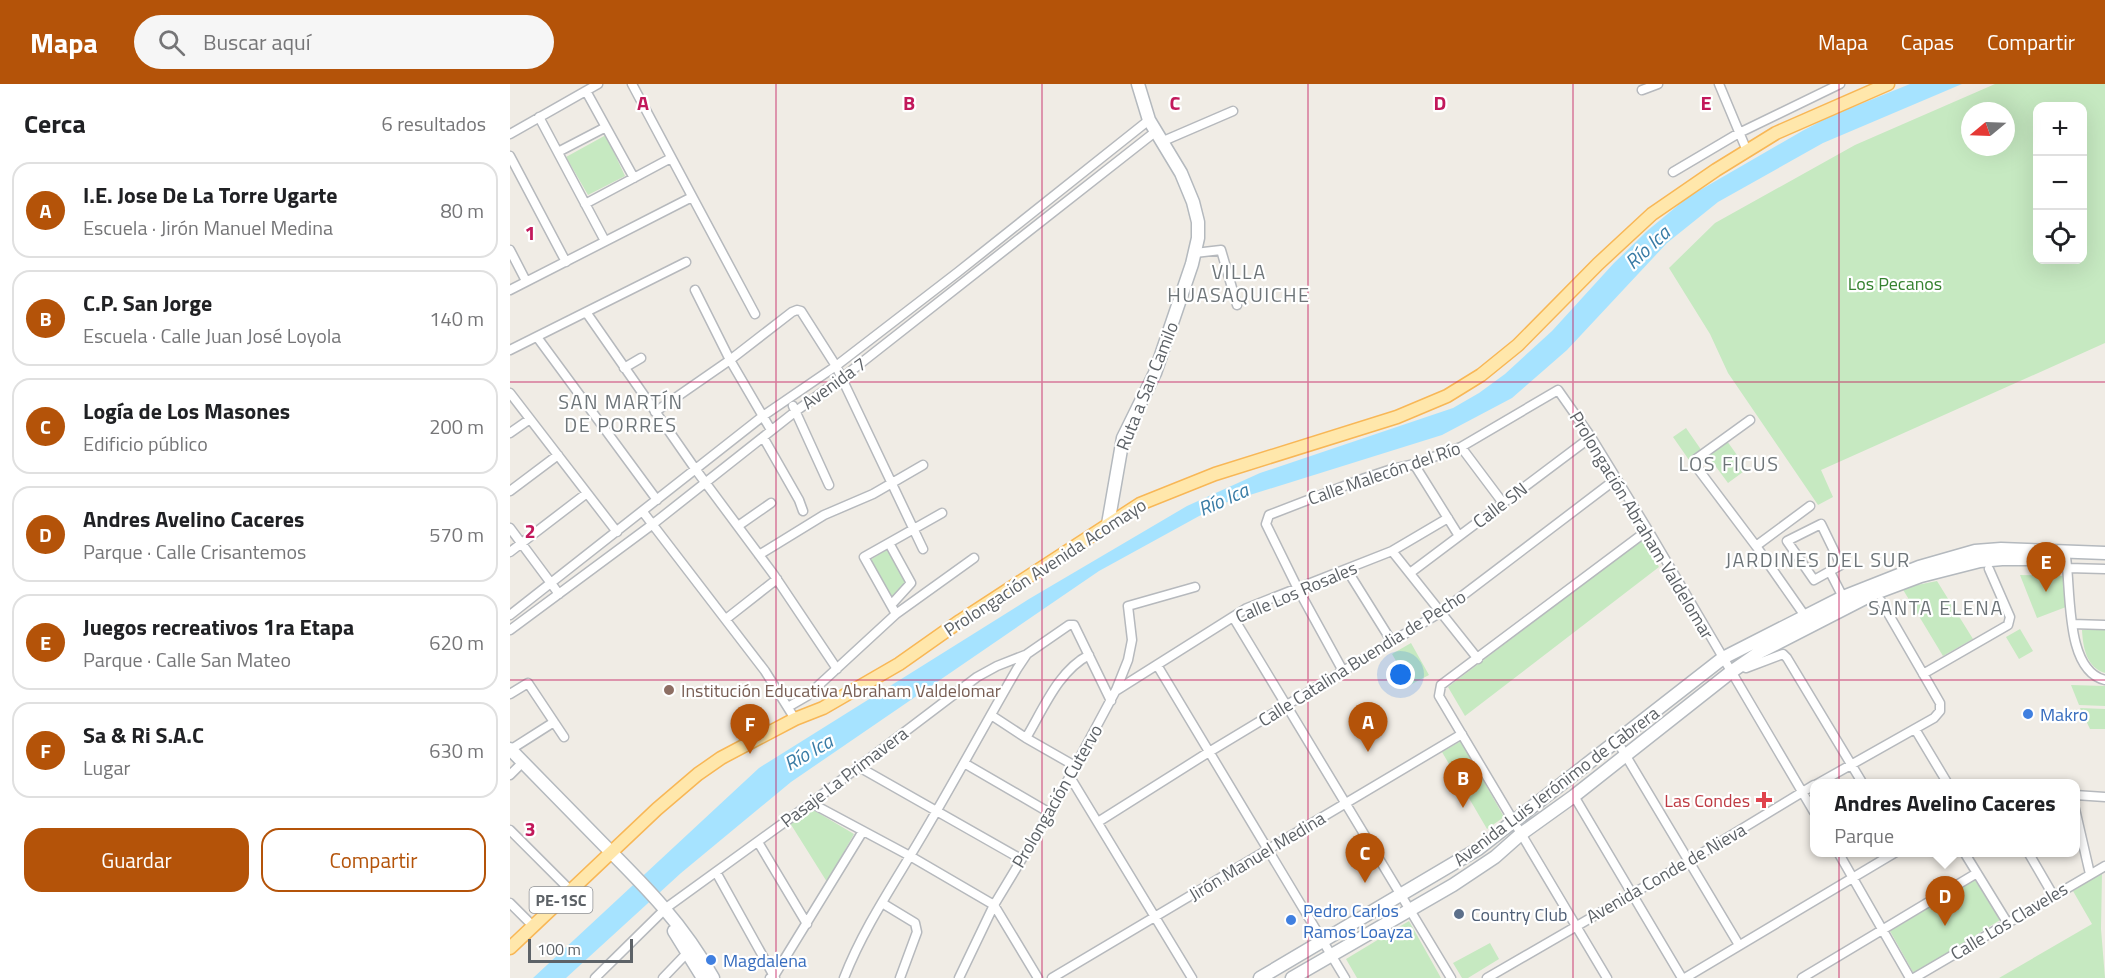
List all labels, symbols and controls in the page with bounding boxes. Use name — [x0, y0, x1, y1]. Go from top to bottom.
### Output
search box — [134, 15, 554, 69]
text: Mapa — [30, 21, 98, 64]
text: Buscar aquí — [203, 25, 311, 59]
icon: search — [155, 26, 188, 59]
text: Mapa — [1818, 26, 1868, 58]
text: Capas — [1901, 26, 1954, 58]
text: Compartir — [1987, 26, 2075, 58]
text: A — [637, 87, 649, 118]
text: B — [903, 87, 915, 118]
text: C — [1170, 87, 1181, 118]
text: D — [1434, 87, 1446, 118]
text: E — [1700, 87, 1712, 118]
north arrow — [1961, 102, 2015, 156]
map controls — [2033, 102, 2087, 264]
button: + — [2033, 102, 2087, 156]
text: Cerca — [24, 104, 86, 143]
text: 6 resultados — [382, 108, 486, 139]
button: − — [2033, 156, 2087, 210]
text: I.E. Jose De La Torre Ugarte — [83, 178, 338, 212]
text: A — [39, 195, 52, 226]
text: 80 m — [440, 195, 484, 226]
button: locate — [2033, 210, 2087, 264]
text: Escuela · Jirón Manuel Medina — [83, 212, 333, 243]
text: 1 — [524, 217, 536, 248]
water label: Río Ica — [1617, 217, 1677, 276]
district label: VILLA HUASAQUICHE — [1167, 256, 1311, 310]
park label: Los Pecanos — [1848, 270, 1942, 297]
text: C.P. San Jorge — [83, 286, 212, 320]
text: B — [39, 303, 52, 334]
text: 140 m — [429, 303, 484, 334]
street label: Ruta a San Camilo — [1109, 318, 1185, 454]
text: Escuela · Calle Juan José Loyola — [83, 320, 341, 351]
street label: Avenida 7 — [796, 350, 872, 416]
district label: SAN MARTÍN DE PORRES — [558, 386, 684, 440]
text: Logía de Los Masones — [83, 394, 290, 428]
street label: Prolongación Abraham Valdelomar — [1563, 406, 1721, 644]
text: C — [40, 411, 51, 442]
text: 200 m — [429, 411, 484, 442]
text: Edificio público — [83, 428, 208, 459]
street label: Calle Malecón del Río — [1304, 434, 1464, 512]
district label: LOS FICUS — [1678, 448, 1780, 479]
water label: Río Ica — [1193, 474, 1254, 524]
street label: Calle SN — [1467, 476, 1533, 534]
street label: Prolongación Avenida Acomayo — [938, 491, 1152, 643]
text: Andres Avelino Caceres — [83, 502, 304, 536]
text: 2 — [524, 515, 536, 546]
text: D — [39, 519, 52, 550]
text: 570 m — [429, 519, 484, 550]
text: Parque · Calle Crisantemos — [83, 536, 306, 567]
pin: E — [2026, 542, 2066, 592]
district label: JARDINES DEL SUR — [1725, 544, 1911, 575]
street label: Calle Los Rosales — [1231, 554, 1361, 630]
street label: Calle Catalina Buendia de Pecho — [1253, 583, 1471, 733]
district label: SANTA ELENA — [1868, 592, 2004, 623]
text: Juegos recreativos 1ra Etapa — [83, 610, 354, 644]
text: E — [40, 627, 51, 658]
text: 620 m — [429, 627, 484, 658]
text: Parque · Calle San Mateo — [83, 644, 291, 675]
your location — [1386, 660, 1415, 689]
place label: Institución Educativa Abraham Valdelomar — [681, 677, 1001, 704]
marker: Institución Educativa Abraham Valdelomar — [662, 683, 676, 697]
street label: Avenida Luis Jerónimo de Cabrera — [1447, 700, 1665, 872]
place label: Makro — [2040, 701, 2088, 728]
pin: A — [1348, 702, 1388, 752]
pin: F — [730, 704, 770, 754]
marker: Makro — [2021, 707, 2035, 721]
text: Sa & Ri S.A.C — [83, 718, 204, 752]
street label: Prolongación Cutervo — [1005, 719, 1109, 873]
street label: Pasaje La Primavera — [775, 720, 913, 834]
water label: Río Ica — [778, 725, 839, 778]
text: F — [40, 735, 51, 766]
text: 630 m — [429, 735, 484, 766]
text: Lugar — [83, 752, 130, 783]
pin: B — [1444, 758, 1482, 808]
popup — [1810, 779, 2080, 857]
text: Andres Avelino Caceres — [1834, 786, 2056, 820]
place label: Las Condes — [1664, 787, 1750, 814]
marker: Las Condes — [1755, 791, 1773, 809]
street label: Jirón Manuel Medina — [1184, 804, 1330, 908]
text: 3 — [524, 813, 536, 844]
street label: Avenida Conde de Nieva — [1581, 816, 1751, 930]
text: Parque — [1834, 820, 1894, 851]
button: Guardar — [24, 828, 249, 892]
button: Compartir — [261, 828, 486, 892]
pin: C — [1346, 834, 1384, 883]
street label: Calle Los Claveles — [1945, 875, 2073, 967]
pin: D — [1926, 876, 1964, 926]
road number: PE-1SC — [530, 887, 592, 913]
place label: Pedro Carlos Ramos Loayza — [1303, 897, 1413, 945]
place label: Country Club — [1471, 901, 1567, 928]
marker: Country Club — [1452, 907, 1466, 921]
marker: Pedro Carlos Ramos Loayza — [1284, 913, 1298, 927]
scale bar — [528, 936, 633, 964]
text: 100 m — [537, 937, 581, 961]
place label: Magdalena — [723, 947, 807, 974]
marker: Magdalena — [704, 953, 718, 967]

